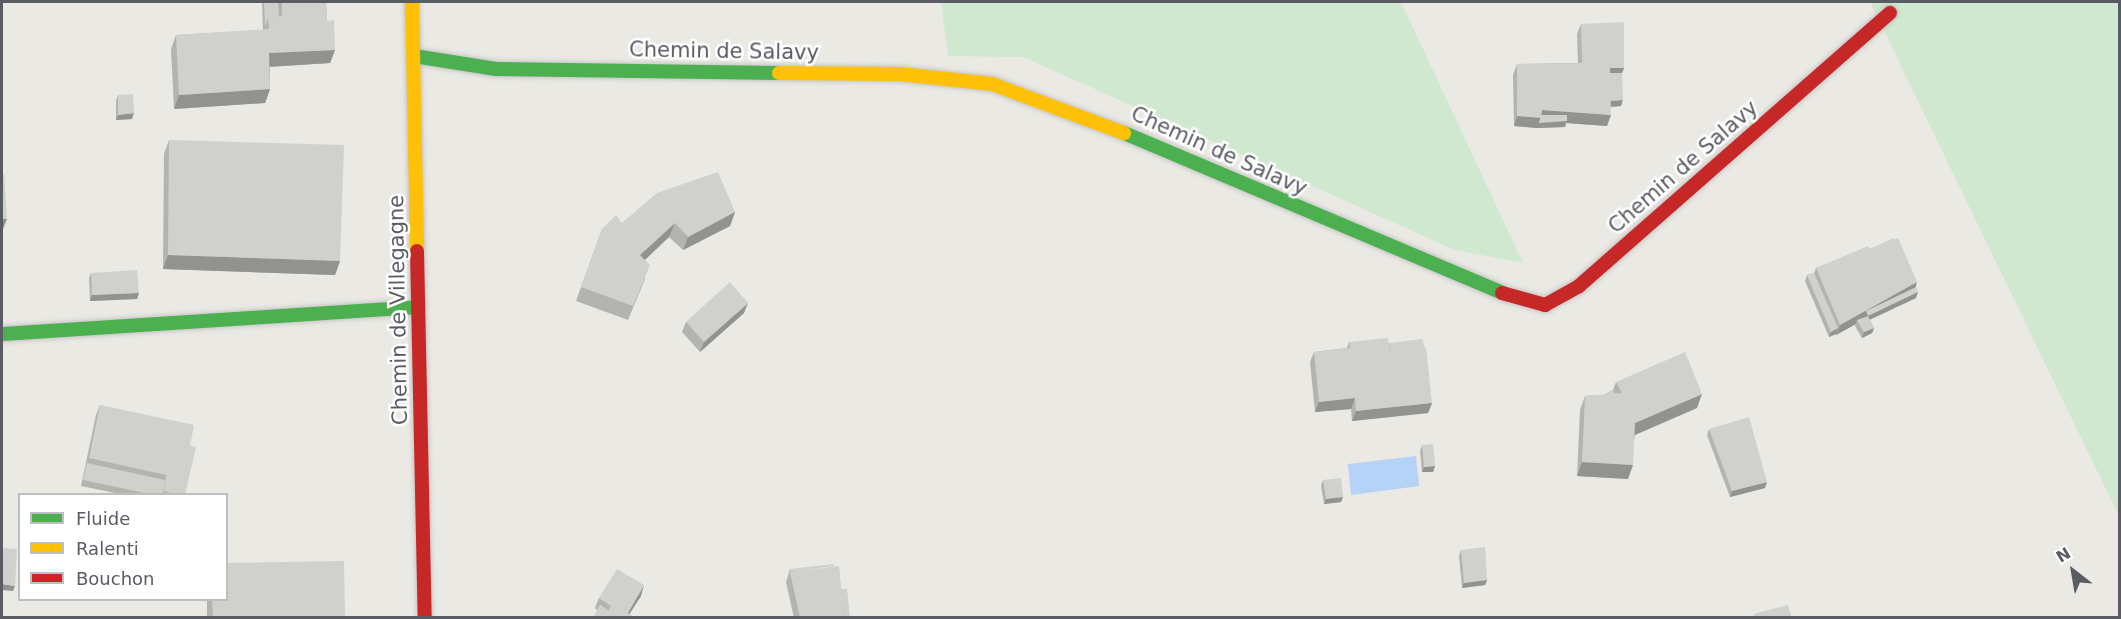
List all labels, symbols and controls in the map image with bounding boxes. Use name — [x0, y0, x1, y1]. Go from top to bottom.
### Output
street label: Chemin de Salavy — [629, 37, 819, 65]
street label: Chemin de Salavy — [1603, 95, 1763, 239]
street label: Chemin de Salavy — [1127, 101, 1311, 201]
street label: Chemin de Villegagne — [383, 195, 413, 425]
legend — [18, 493, 228, 601]
text: Fluide — [76, 508, 130, 529]
text: Ralenti — [76, 538, 139, 559]
north arrow — [2043, 541, 2103, 601]
text: N — [2053, 544, 2074, 567]
text: Bouchon — [76, 568, 155, 589]

